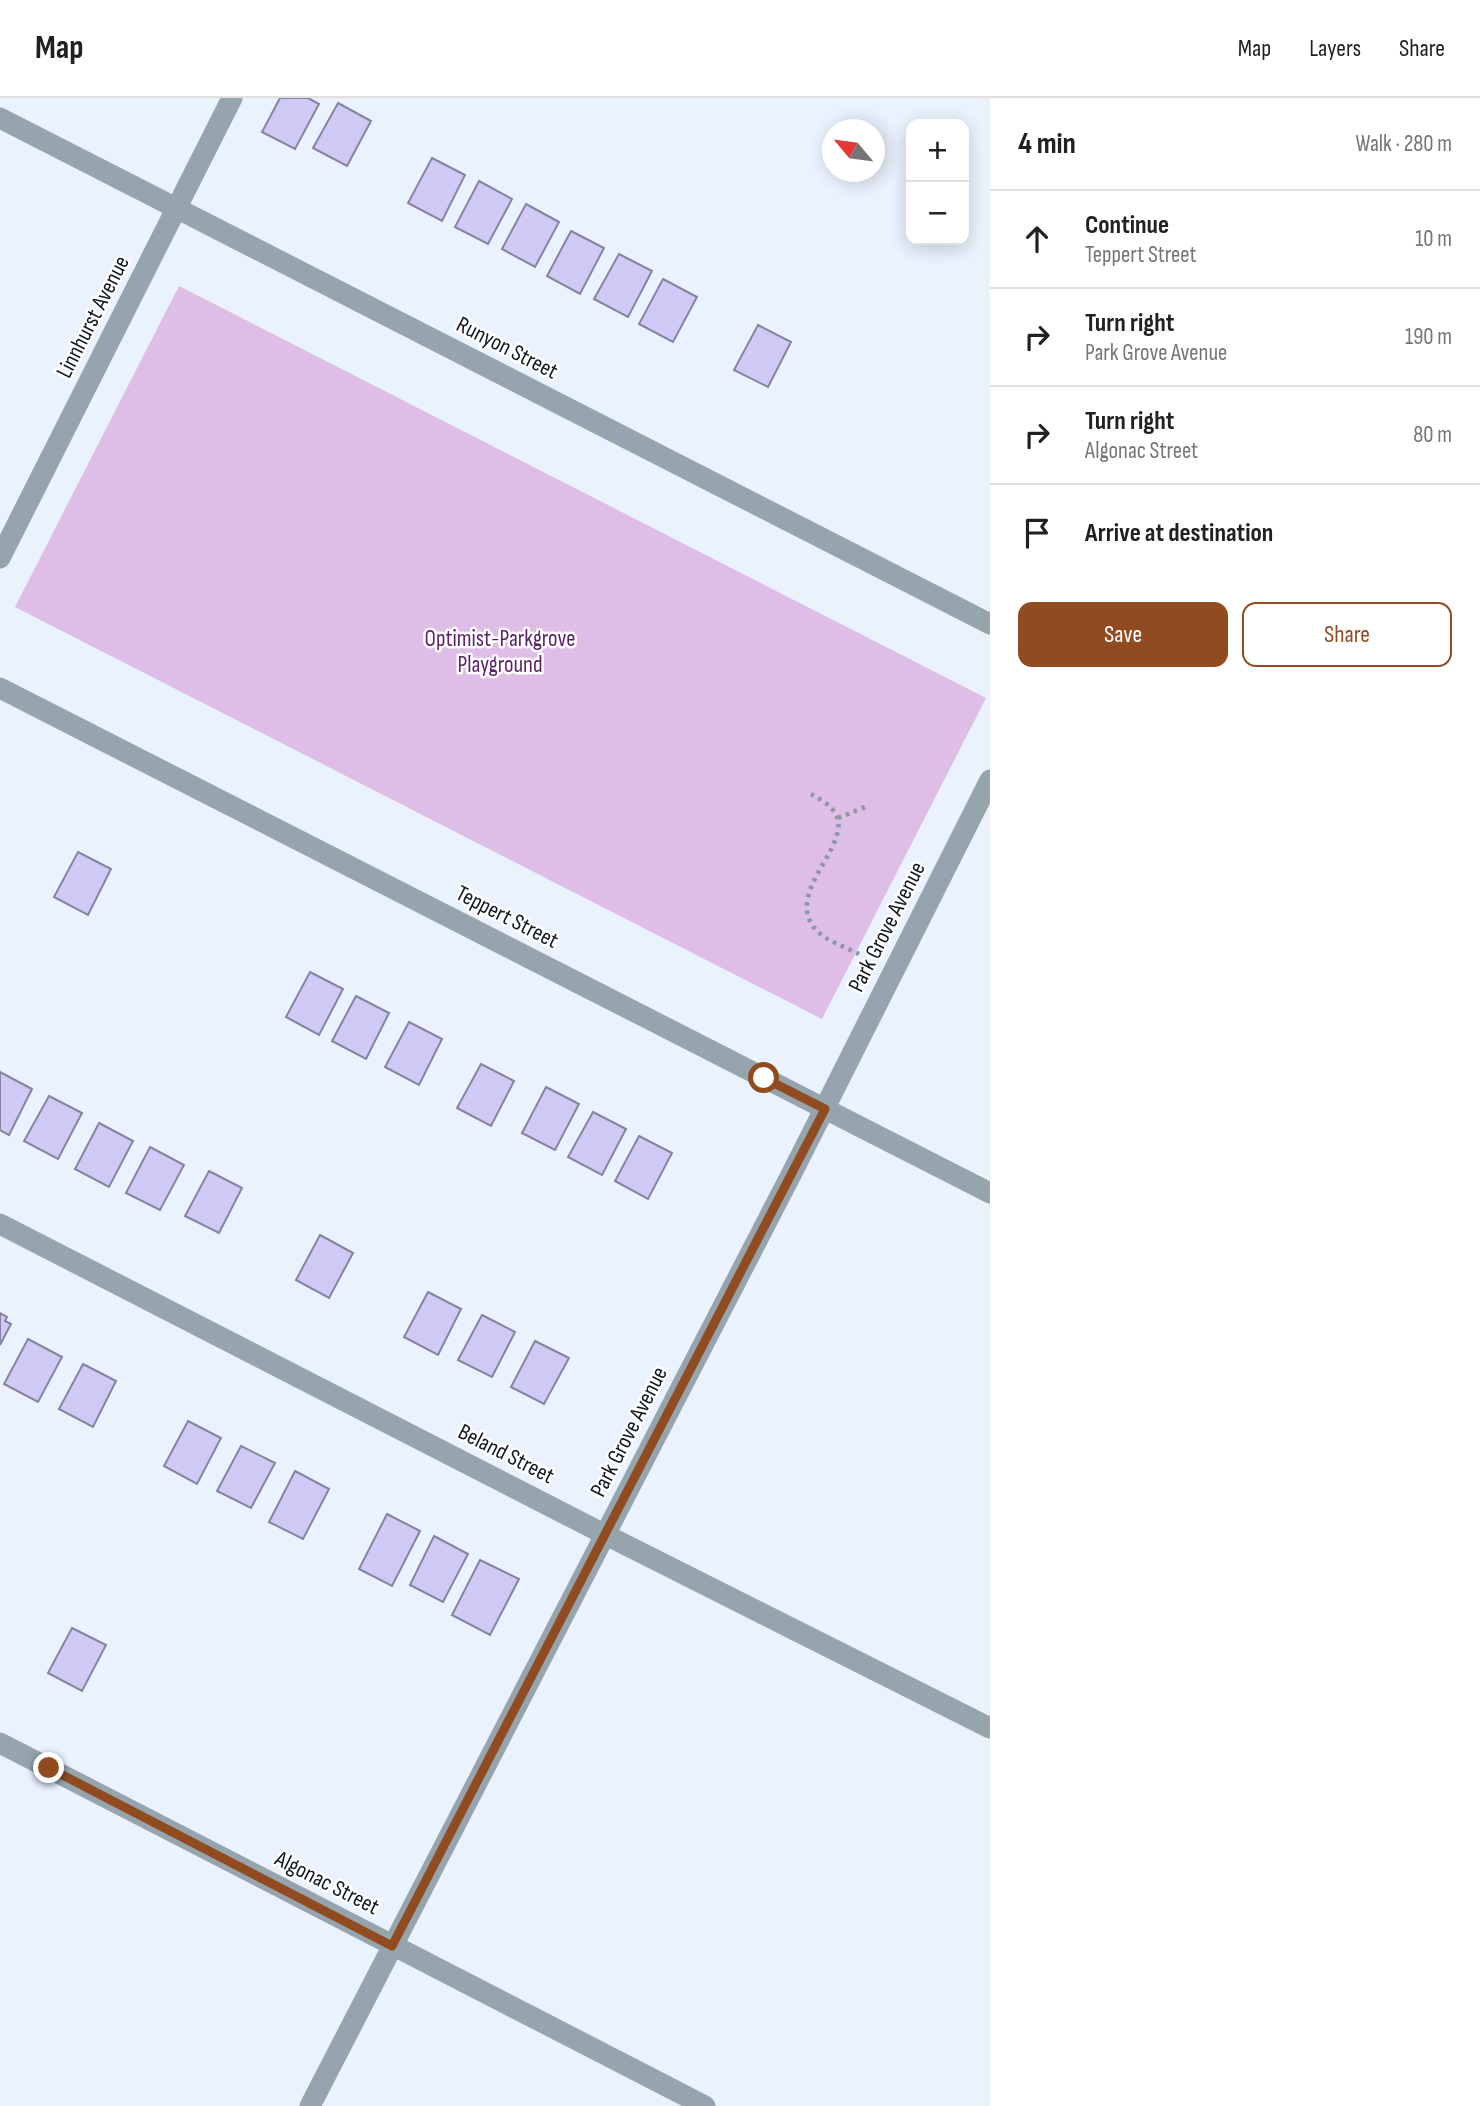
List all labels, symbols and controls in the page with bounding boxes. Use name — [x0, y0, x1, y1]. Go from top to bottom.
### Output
text: Map — [35, 28, 84, 68]
text: Map — [1238, 34, 1271, 63]
text: Layers — [1309, 34, 1361, 63]
text: Share — [1399, 34, 1445, 63]
north arrow — [822, 119, 885, 182]
map controls — [906, 119, 969, 245]
button: + — [906, 119, 969, 182]
text: 4 min — [1018, 126, 1076, 162]
text: Walk · 280 m — [1356, 130, 1452, 158]
button: − — [906, 182, 969, 245]
text: Continue — [1085, 210, 1169, 241]
icon: ahead — [1018, 220, 1056, 258]
text: 10 m — [1415, 225, 1452, 253]
text: Teppert Street — [1085, 241, 1196, 269]
street label: Linnhurst Avenue — [50, 251, 136, 383]
text: Turn right — [1085, 308, 1174, 339]
street label: Runyon Street — [452, 310, 562, 386]
icon: right — [1018, 318, 1056, 356]
text: 190 m — [1405, 323, 1452, 351]
text: Park Grove Avenue — [1085, 339, 1227, 367]
text: Turn right — [1085, 406, 1174, 437]
icon: right — [1018, 416, 1056, 454]
text: 80 m — [1413, 421, 1452, 449]
text: Algonac Street — [1085, 437, 1198, 465]
icon: arrive — [1018, 514, 1056, 552]
text: Arrive at destination — [1085, 518, 1273, 549]
button: Save — [1018, 602, 1228, 667]
button: Share — [1242, 602, 1452, 667]
park label: Optimist-Parkgrove Playground — [425, 625, 575, 679]
street label: Park Grove Avenue — [842, 857, 932, 997]
street label: Teppert Street — [451, 879, 563, 955]
route start — [748, 1062, 779, 1093]
street label: Park Grove Avenue — [584, 1362, 674, 1502]
street label: Beland Street — [453, 1418, 559, 1490]
route end — [33, 1752, 64, 1783]
street label: Algonac Street — [269, 1844, 384, 1921]

